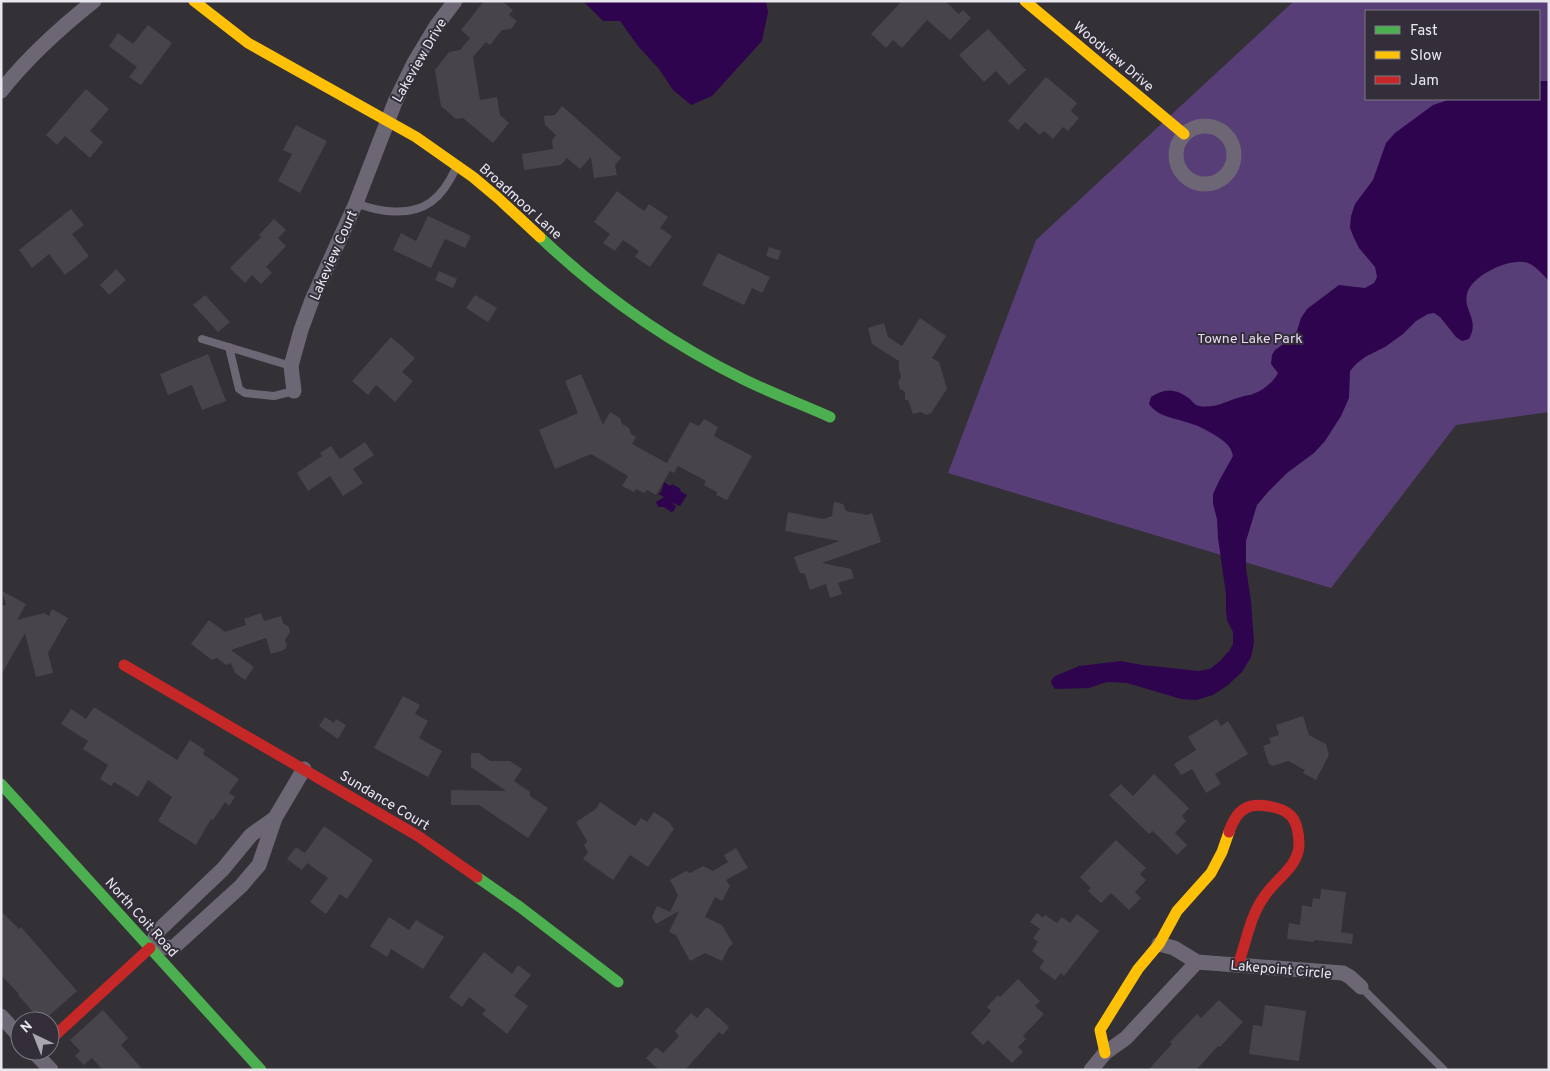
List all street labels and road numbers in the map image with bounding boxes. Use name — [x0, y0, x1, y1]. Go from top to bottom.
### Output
street label: Lakeview Drive — [389, 16, 451, 106]
street label: Woodview Drive — [1069, 18, 1157, 96]
street label: Broadmoor Lane — [475, 161, 565, 244]
street label: Lakeview Court — [307, 208, 362, 303]
street label: Sundance Court — [336, 768, 432, 835]
street label: North Coit Road — [101, 875, 181, 961]
street label: Lakepoint Circle — [1230, 958, 1332, 983]

